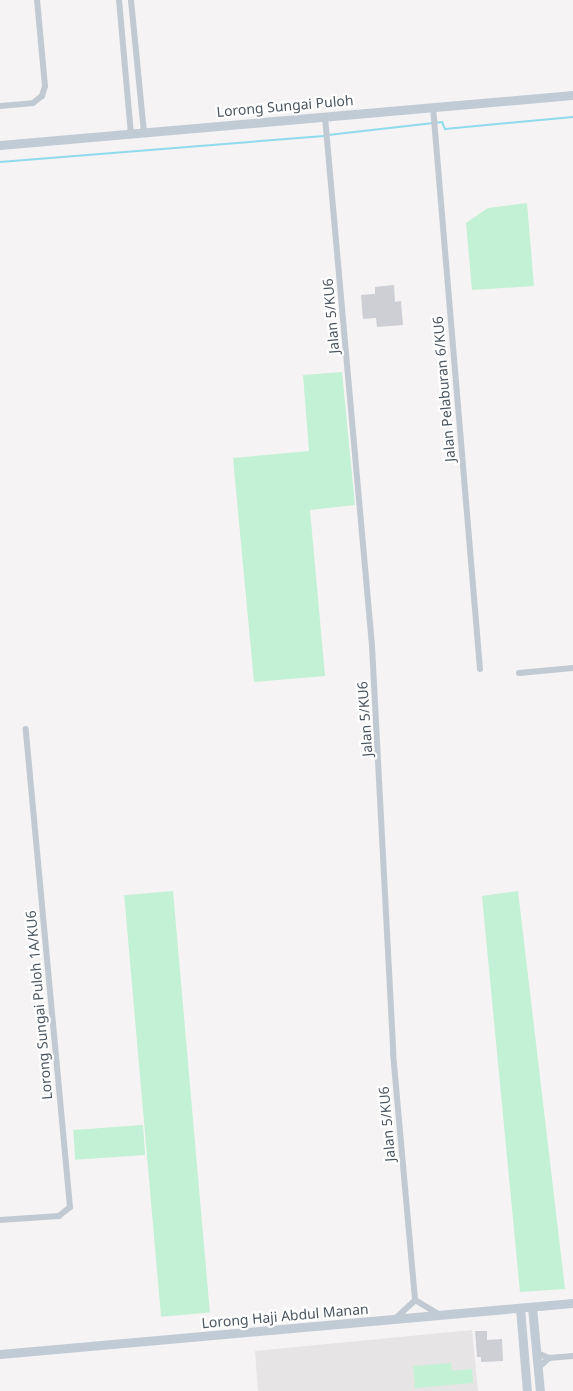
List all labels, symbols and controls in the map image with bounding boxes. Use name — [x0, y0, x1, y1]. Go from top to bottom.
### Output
street label: Lorong Sungai Puloh — [216, 92, 354, 120]
street label: Jalan 5/KU6 — [319, 278, 343, 354]
street label: Jalan Pelaburan 6/KU6 — [429, 315, 459, 463]
street label: Jalan 5/KU6 — [354, 681, 376, 757]
street label: Lorong Sungai Puloh 1A/KU6 — [22, 910, 56, 1100]
street label: Jalan 5/KU6 — [375, 1086, 399, 1162]
street label: Lorong Haji Abdul Manan — [201, 1300, 369, 1332]

